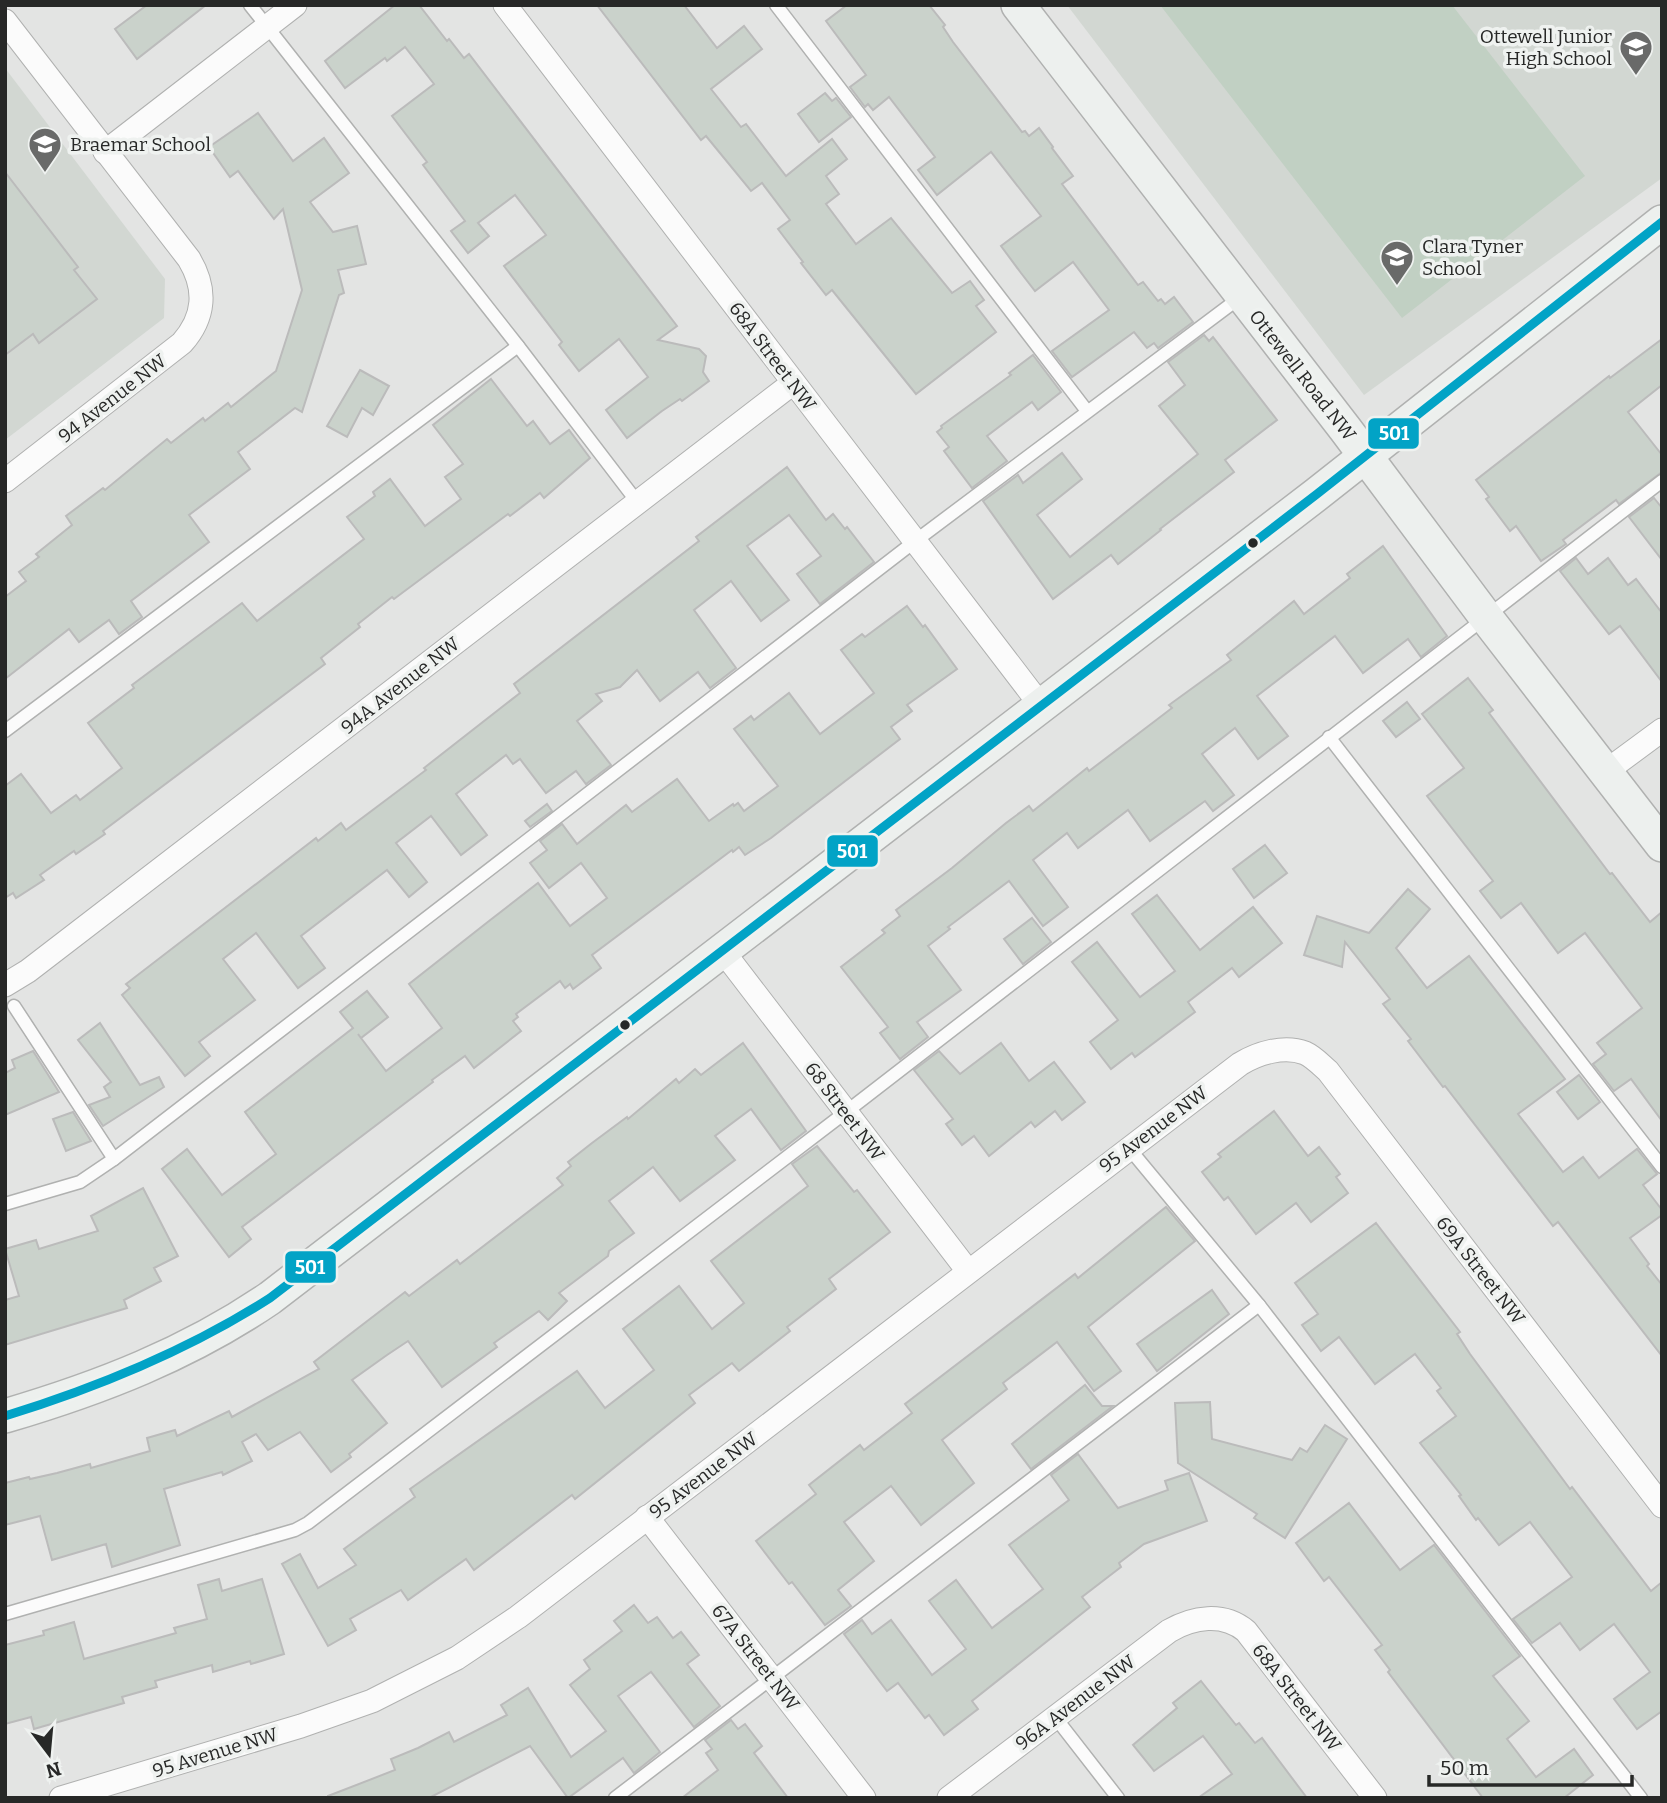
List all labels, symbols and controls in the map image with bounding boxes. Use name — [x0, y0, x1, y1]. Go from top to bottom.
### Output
place label: Ottewell Junior High School — [1480, 25, 1613, 70]
school or university icon: Ottewell Junior High School — [1617, 28, 1655, 77]
school or university icon: Braemar School — [26, 125, 64, 174]
place label: Braemar School — [70, 133, 211, 156]
place label: Clara Tyner School — [1422, 235, 1524, 280]
school or university icon: Clara Tyner School — [1378, 238, 1416, 287]
street label: 68A Street NW — [724, 297, 821, 416]
street label: Ottewell Road NW — [1244, 305, 1361, 446]
street label: 94 Avenue NW — [54, 349, 171, 448]
line badge: 501 — [1367, 417, 1420, 450]
text: 501 — [1379, 422, 1410, 445]
unlabelled marker — [1246, 536, 1260, 550]
street label: 94A Avenue NW — [336, 632, 465, 739]
line badge: 501 — [826, 834, 879, 868]
text: 501 — [837, 840, 868, 863]
unlabelled marker — [618, 1018, 632, 1032]
street label: 68 Street NW — [800, 1057, 890, 1166]
street label: 95 Avenue NW — [1095, 1081, 1212, 1178]
street label: 69A Street NW — [1431, 1212, 1530, 1329]
line badge: 501 — [284, 1250, 337, 1284]
text: 501 — [295, 1256, 326, 1279]
street label: 95 Avenue NW — [645, 1427, 762, 1524]
street label: 67A Street NW — [707, 1599, 805, 1716]
street label: 68A Street NW — [1247, 1639, 1346, 1756]
street label: 96A Avenue NW — [1011, 1650, 1140, 1755]
north arrow — [14, 1719, 84, 1789]
street label: 95 Avenue NW — [150, 1722, 281, 1782]
scale bar — [1429, 1744, 1632, 1788]
text: 50 m — [1440, 1755, 1489, 1781]
text: N — [43, 1757, 64, 1783]

